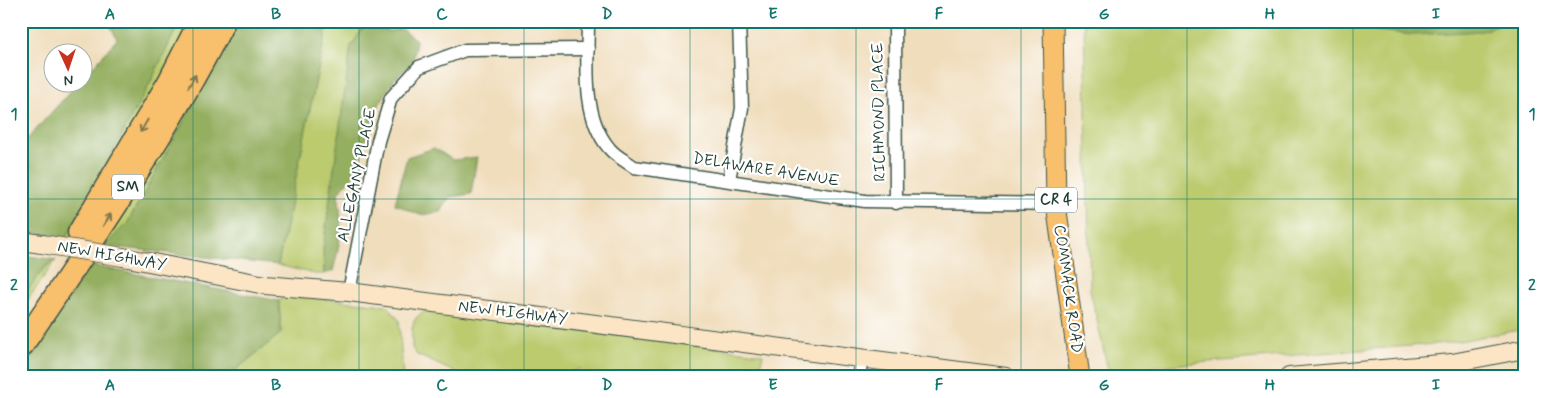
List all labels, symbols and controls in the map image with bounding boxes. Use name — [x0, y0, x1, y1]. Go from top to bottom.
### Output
text: A — [105, 4, 115, 25]
text: B — [271, 4, 281, 25]
text: C — [436, 4, 448, 25]
text: D — [601, 4, 613, 25]
text: E — [768, 4, 778, 25]
text: F — [935, 4, 944, 25]
text: G — [1099, 4, 1110, 25]
text: H — [1265, 4, 1276, 25]
text: I — [1432, 4, 1441, 25]
north arrow — [42, 42, 92, 92]
street label: RICHMOND PLACE — [867, 42, 891, 182]
text: N — [63, 71, 74, 89]
one-way arrow — [187, 74, 197, 89]
text: 1 — [10, 104, 18, 125]
text: 1 — [1528, 104, 1536, 125]
street label: ALLEGANY PLACE — [333, 106, 381, 244]
one-way arrow — [139, 118, 149, 133]
street label: DELAWARE AVENUE — [691, 148, 841, 192]
road number: SM — [112, 174, 144, 200]
road number: CR 4 — [1035, 188, 1077, 212]
one-way arrow — [102, 213, 112, 227]
street label: COMMACK ROAD — [1049, 223, 1087, 355]
street label: NEW HIGHWAY — [56, 236, 168, 276]
text: 2 — [10, 275, 18, 296]
text: 2 — [1528, 275, 1536, 296]
street label: NEW HIGHWAY — [457, 296, 569, 330]
text: A — [105, 375, 115, 396]
text: B — [271, 375, 281, 396]
text: C — [436, 375, 448, 396]
text: D — [601, 375, 613, 396]
text: E — [768, 375, 778, 396]
text: F — [935, 375, 944, 396]
text: G — [1099, 375, 1110, 396]
text: H — [1265, 375, 1276, 396]
text: I — [1432, 375, 1441, 396]

